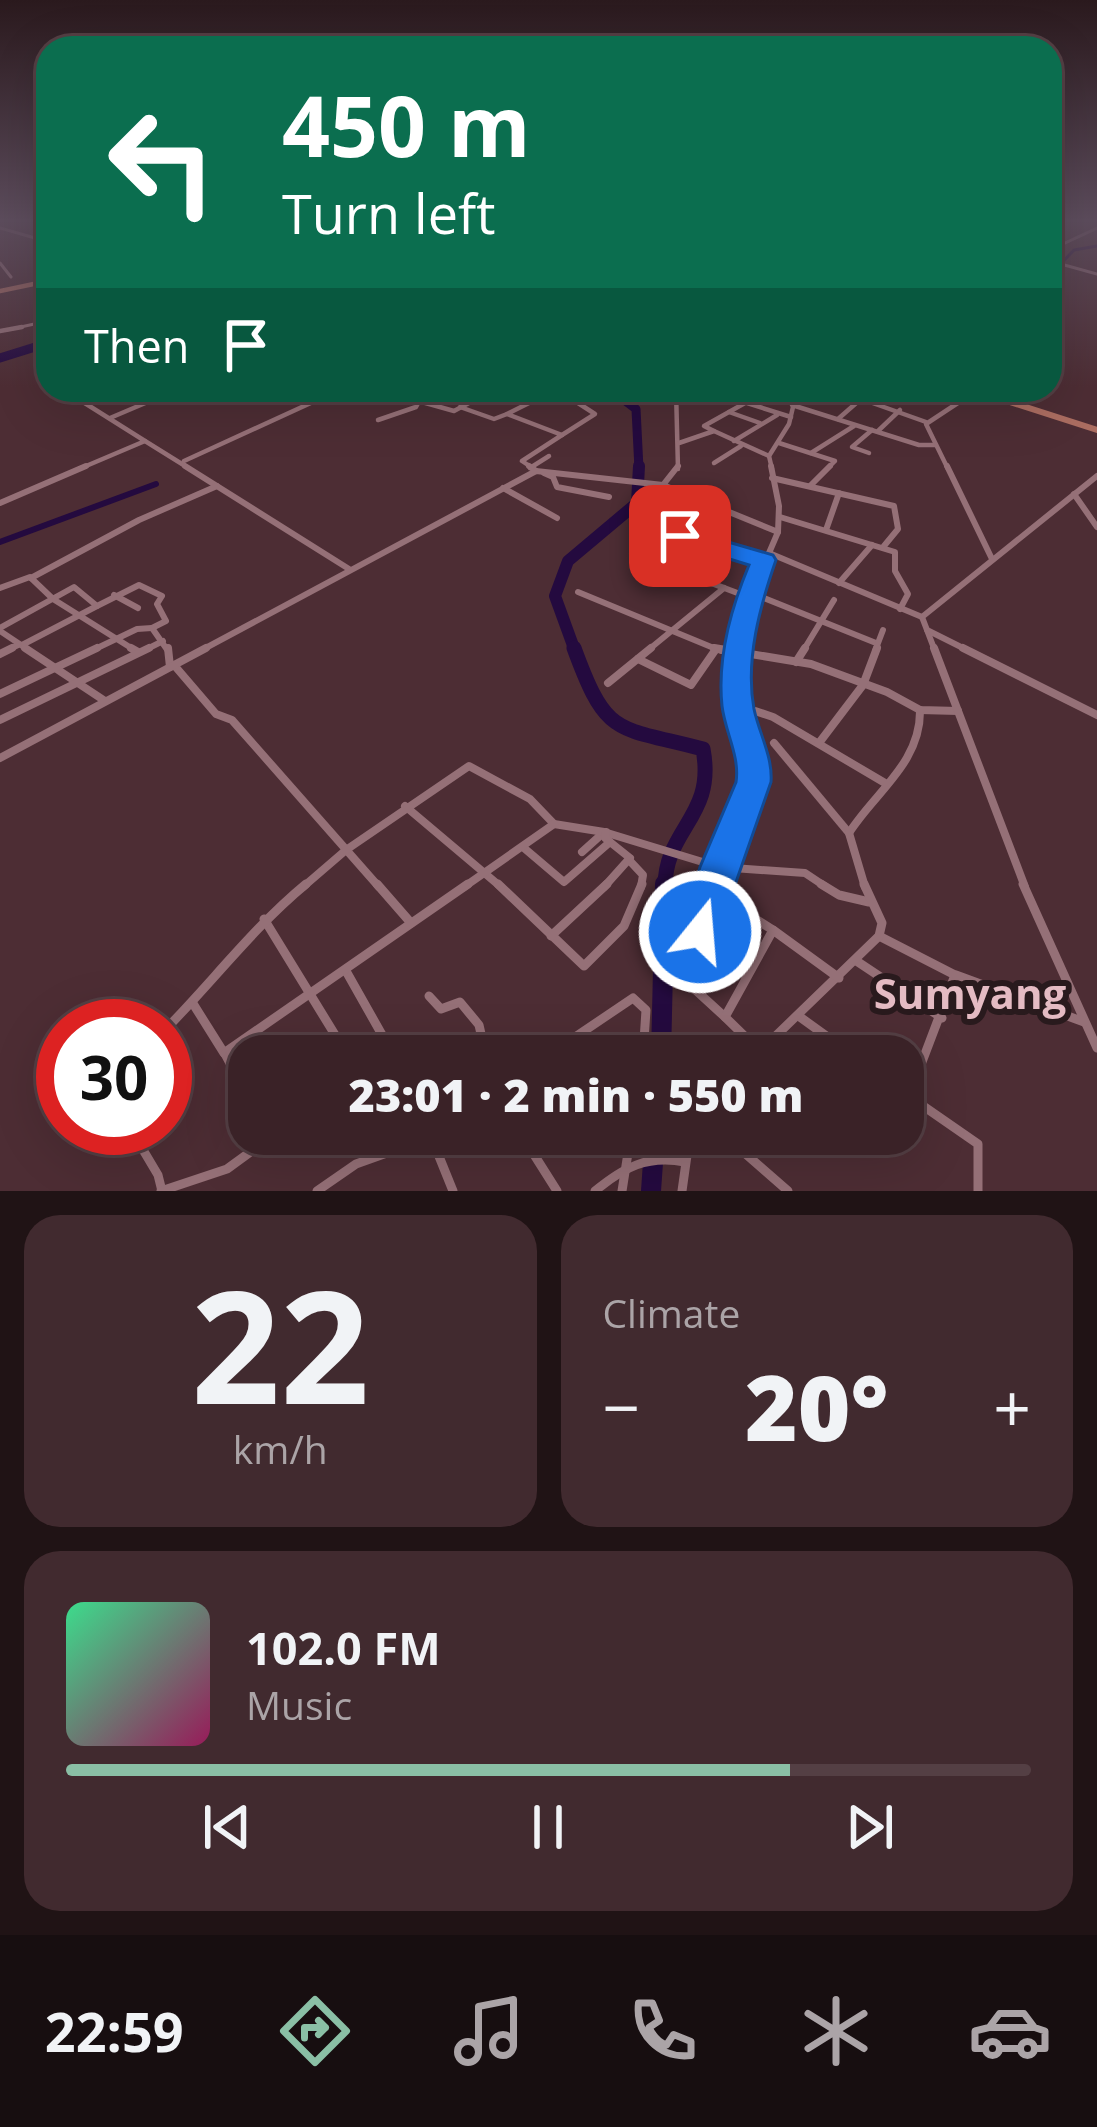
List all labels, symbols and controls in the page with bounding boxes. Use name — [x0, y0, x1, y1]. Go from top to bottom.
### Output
text: 450 m — [282, 67, 530, 182]
icon: left — [84, 84, 240, 240]
text: Turn left — [282, 176, 495, 250]
icon: arrive — [213, 312, 279, 378]
text: Then — [84, 315, 189, 376]
pin — [629, 485, 731, 587]
icon: arrive — [647, 503, 713, 569]
position arrow — [637, 869, 763, 995]
district label: Sumyang — [874, 964, 1067, 1021]
speed limit sign: 30 — [36, 999, 192, 1155]
text: 23:01 · 2 min · 550 m — [349, 1064, 803, 1125]
text: 22 — [191, 1237, 369, 1450]
text: Climate — [603, 1286, 740, 1339]
text: 20° — [745, 1345, 888, 1467]
text: − — [603, 1361, 640, 1451]
text: + — [993, 1361, 1031, 1451]
text: km/h — [233, 1422, 328, 1475]
text: 102.0 FM — [246, 1617, 441, 1678]
text: Music — [246, 1678, 352, 1731]
icon: previous — [194, 1794, 260, 1860]
icon: pause — [515, 1794, 581, 1860]
icon: next — [837, 1794, 903, 1860]
icon: directions — [273, 1989, 357, 2073]
icon: music — [447, 1989, 531, 2073]
icon: phone — [621, 1989, 705, 2073]
icon: climate — [794, 1989, 878, 2073]
icon: car — [968, 1989, 1052, 2073]
text: 22:59 — [45, 1994, 184, 2068]

